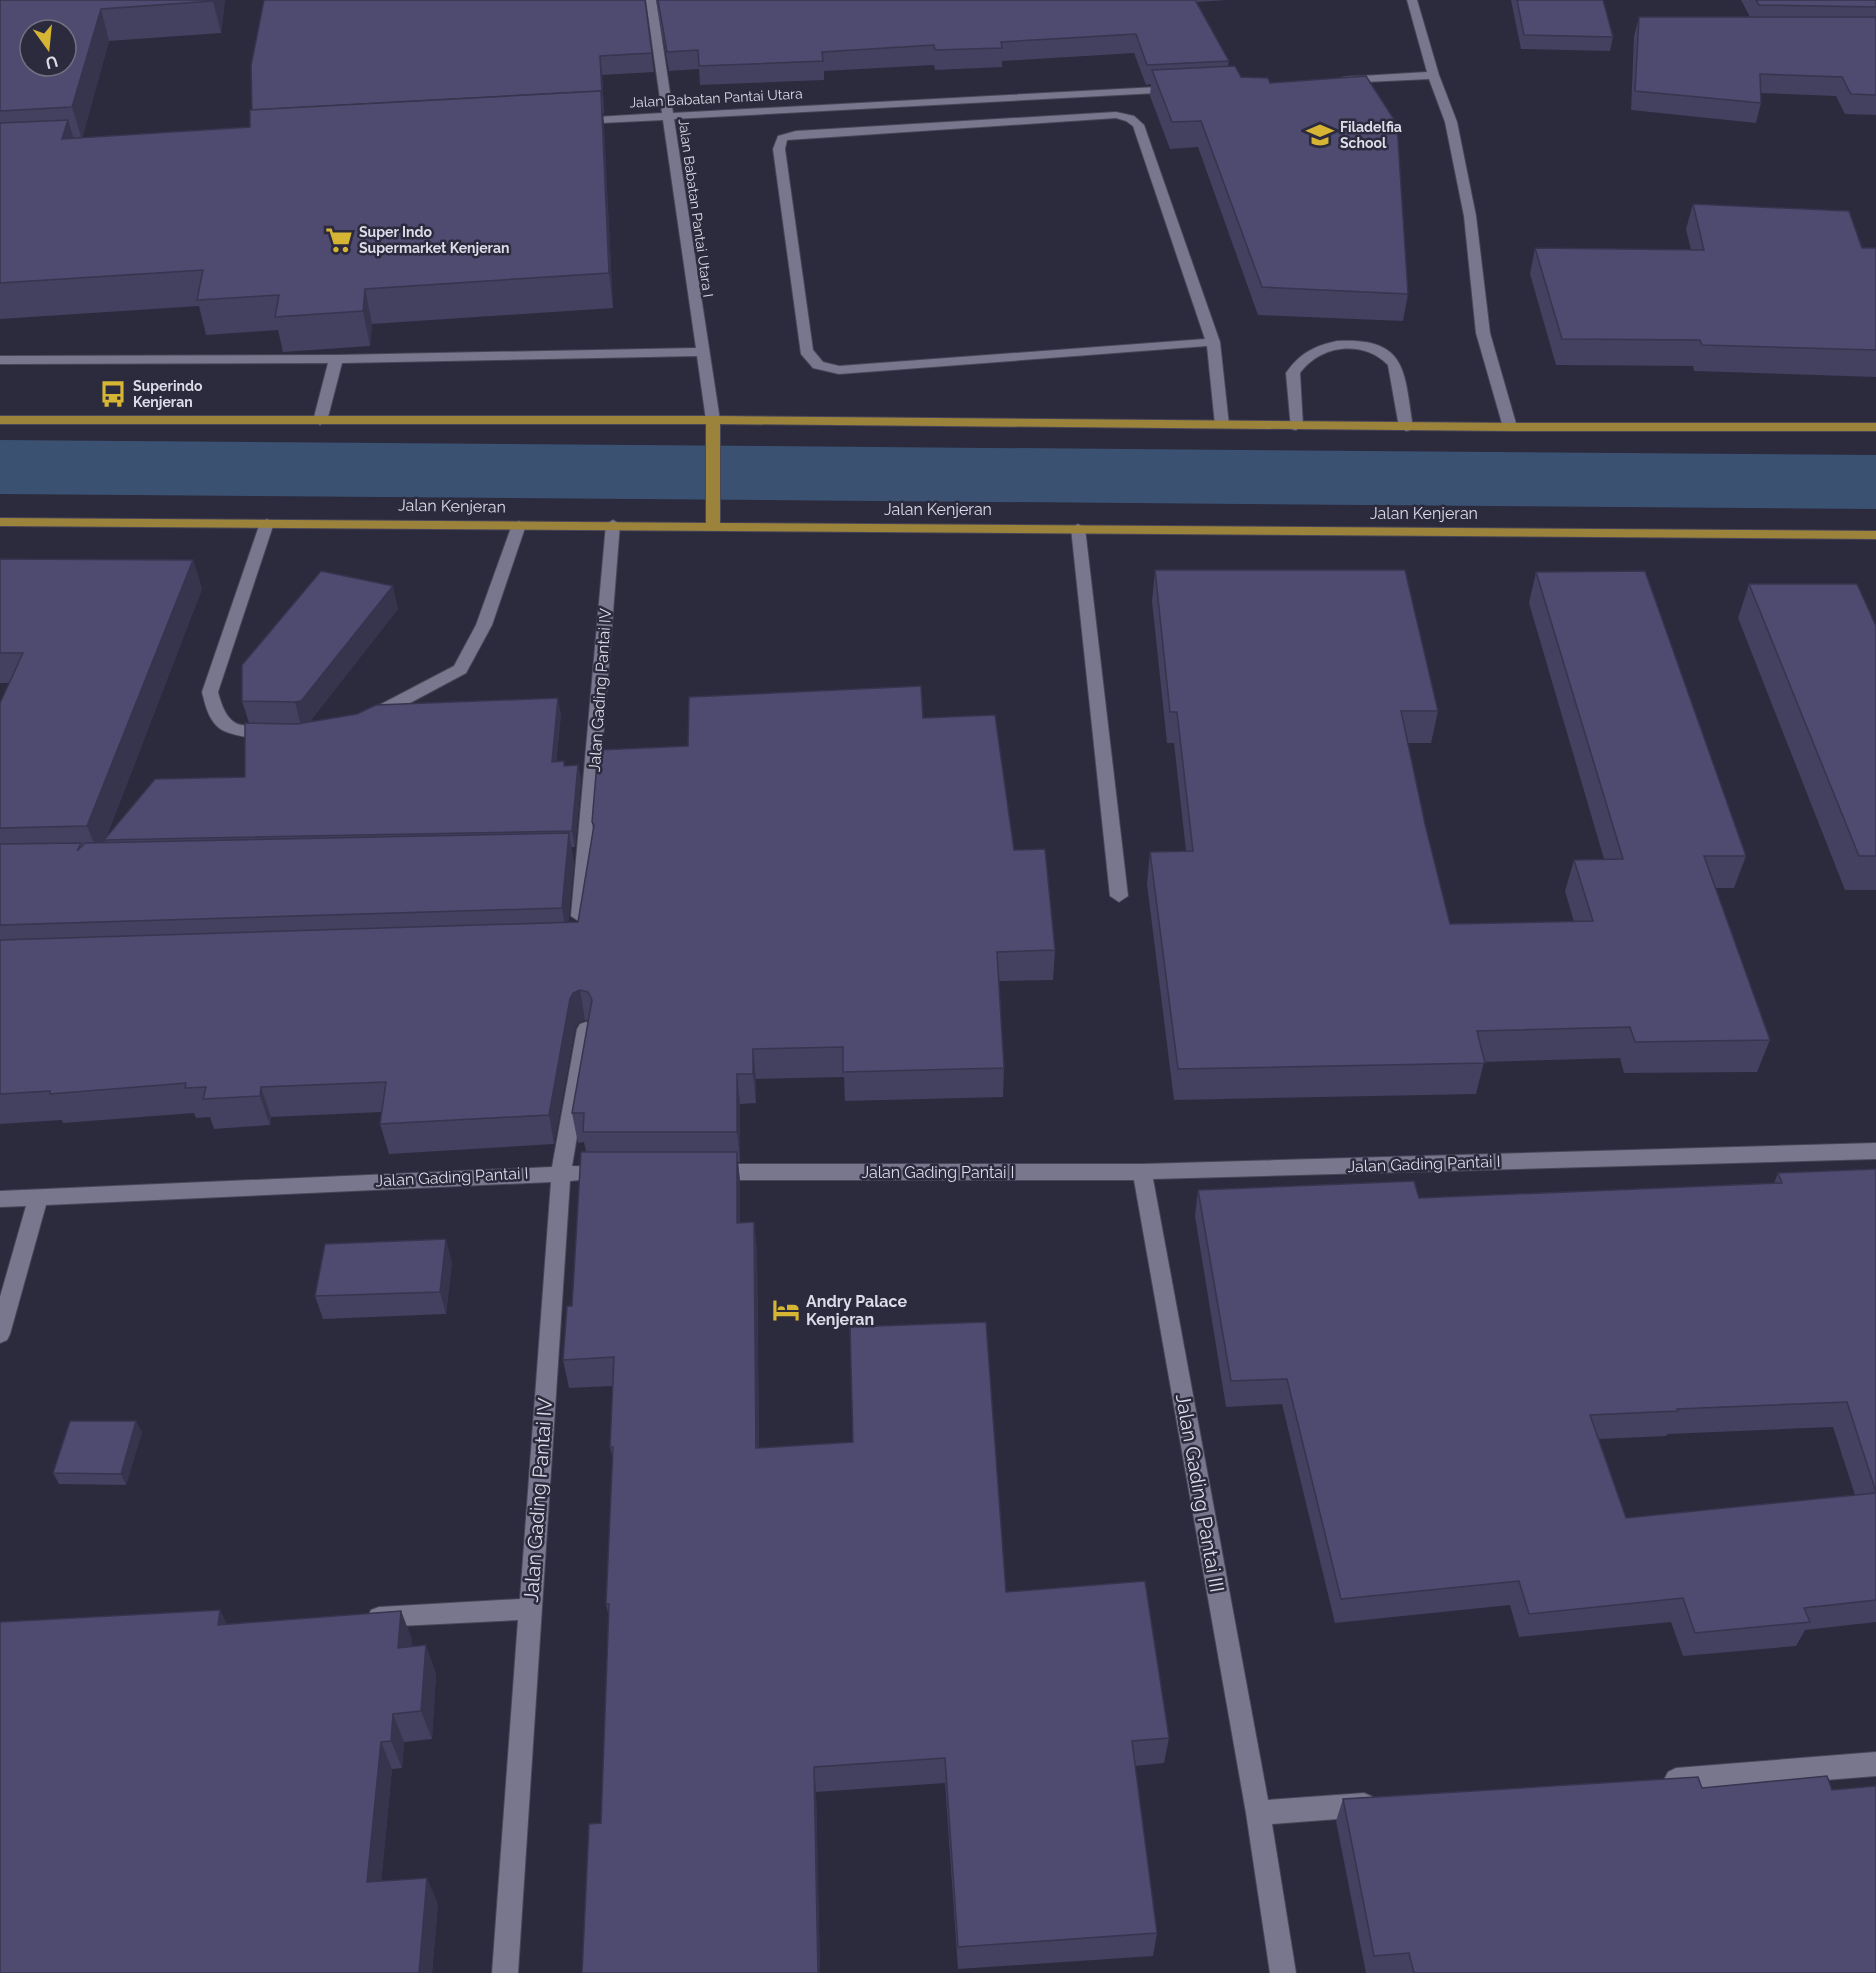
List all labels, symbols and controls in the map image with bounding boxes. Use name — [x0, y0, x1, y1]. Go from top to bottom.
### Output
north arrow — [18, 18, 78, 78]
text: U — [43, 51, 60, 73]
street label: Jalan Babatan Pantai Utara — [629, 85, 803, 111]
street label: Jalan Babatan Pantai Utara I — [676, 118, 716, 298]
place label: Filadelfia School — [1340, 119, 1402, 151]
school or university icon: Filadelfia School — [1305, 120, 1335, 150]
place label: Super Indo Supermarket Kenjeran — [359, 224, 510, 256]
supermarket icon: Super Indo Supermarket Kenjeran — [324, 225, 354, 255]
place label: Superindo Kenjeran — [133, 378, 203, 410]
bus stop icon: Superindo Kenjeran — [98, 379, 128, 409]
street label: Jalan Kenjeran — [398, 496, 506, 516]
street label: Jalan Kenjeran — [884, 500, 992, 519]
street label: Jalan Kenjeran — [1370, 504, 1478, 523]
street label: Jalan Gading Pantai IV — [585, 607, 615, 772]
street label: Jalan Gading Pantai I — [1347, 1152, 1501, 1176]
street label: Jalan Gading Pantai I — [861, 1163, 1015, 1182]
street label: Jalan Gading Pantai I — [375, 1164, 529, 1190]
place label: Andry Palace Kenjeran — [806, 1292, 907, 1329]
hotel icon: Andry Palace Kenjeran — [771, 1295, 801, 1325]
street label: Jalan Gading Pantai III — [1171, 1392, 1229, 1594]
street label: Jalan Gading Pantai IV — [519, 1397, 557, 1603]

